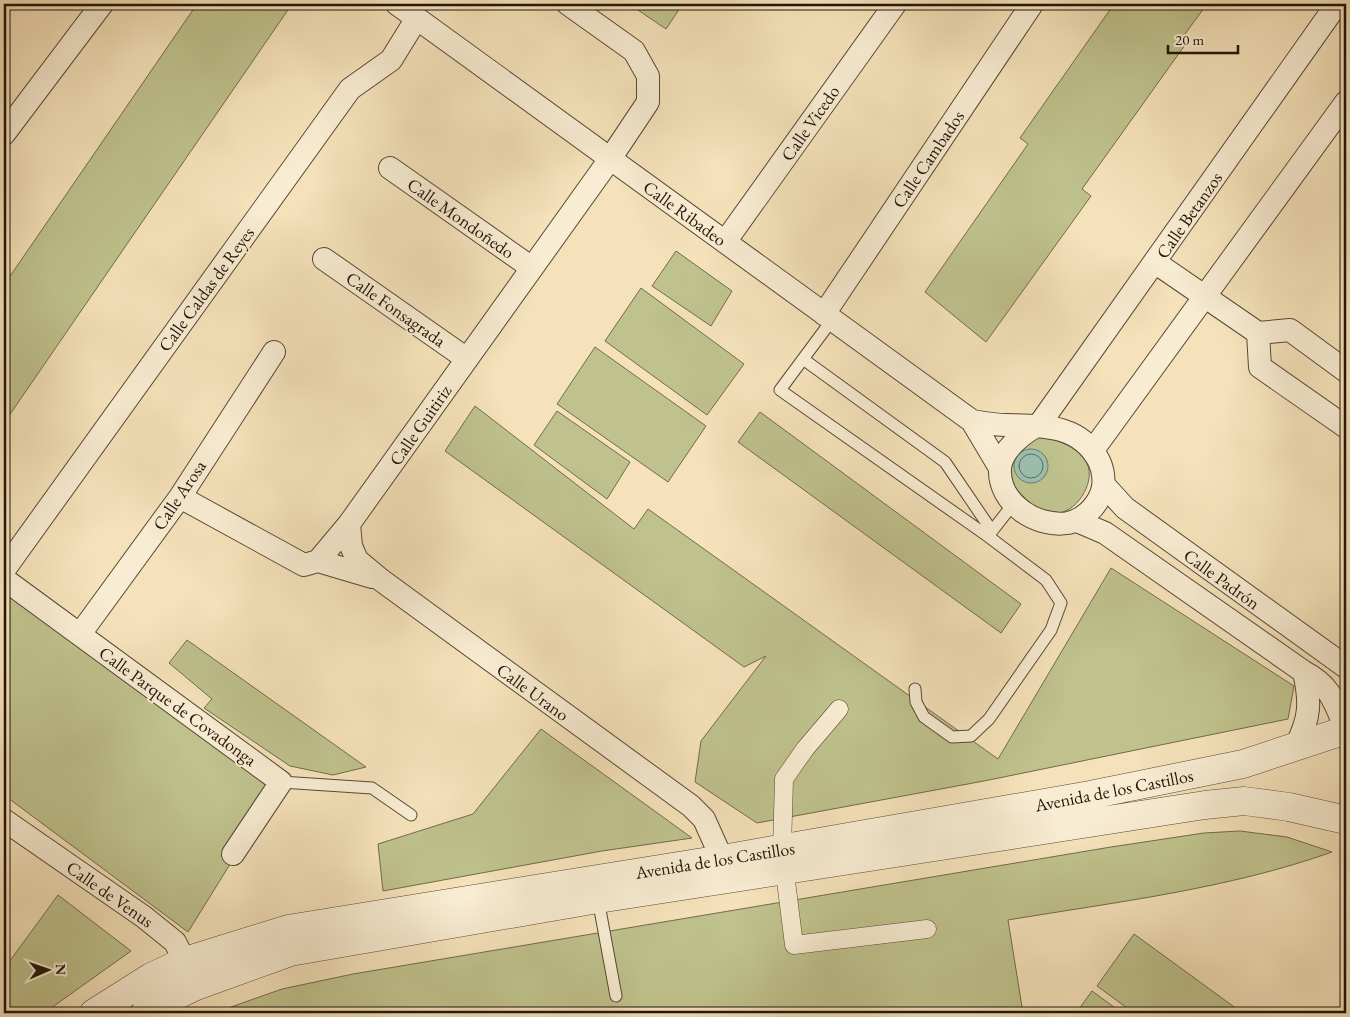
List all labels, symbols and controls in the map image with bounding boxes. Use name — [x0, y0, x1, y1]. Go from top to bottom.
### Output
scale bar — [1168, 22, 1238, 54]
text: 20 m — [1175, 30, 1204, 49]
street label: Calle Vicedo — [776, 81, 844, 165]
street label: Calle Cambados — [887, 106, 969, 212]
street label: Calle Betanzos — [1151, 167, 1227, 263]
street label: Calle Mondoñedo — [403, 172, 519, 264]
street label: Calle Ribadeo — [639, 175, 731, 251]
street label: Calle Caldas de Reyes — [153, 222, 259, 356]
street label: Calle Fonsagrada — [342, 266, 451, 352]
street label: Calle Guitiriz — [384, 380, 456, 470]
street label: Calle Arosa — [147, 455, 211, 534]
street label: Calle Padrón — [1179, 544, 1265, 615]
street label: Calle Parque de Covadonga — [95, 641, 262, 771]
street label: Calle Urano — [492, 658, 574, 726]
street label: Avenida de los Castillos — [1032, 763, 1195, 817]
street label: Avenida de los Castillos — [633, 836, 797, 884]
street label: Calle de Venus — [62, 856, 158, 933]
north arrow — [22, 944, 72, 994]
text: N — [52, 964, 70, 976]

